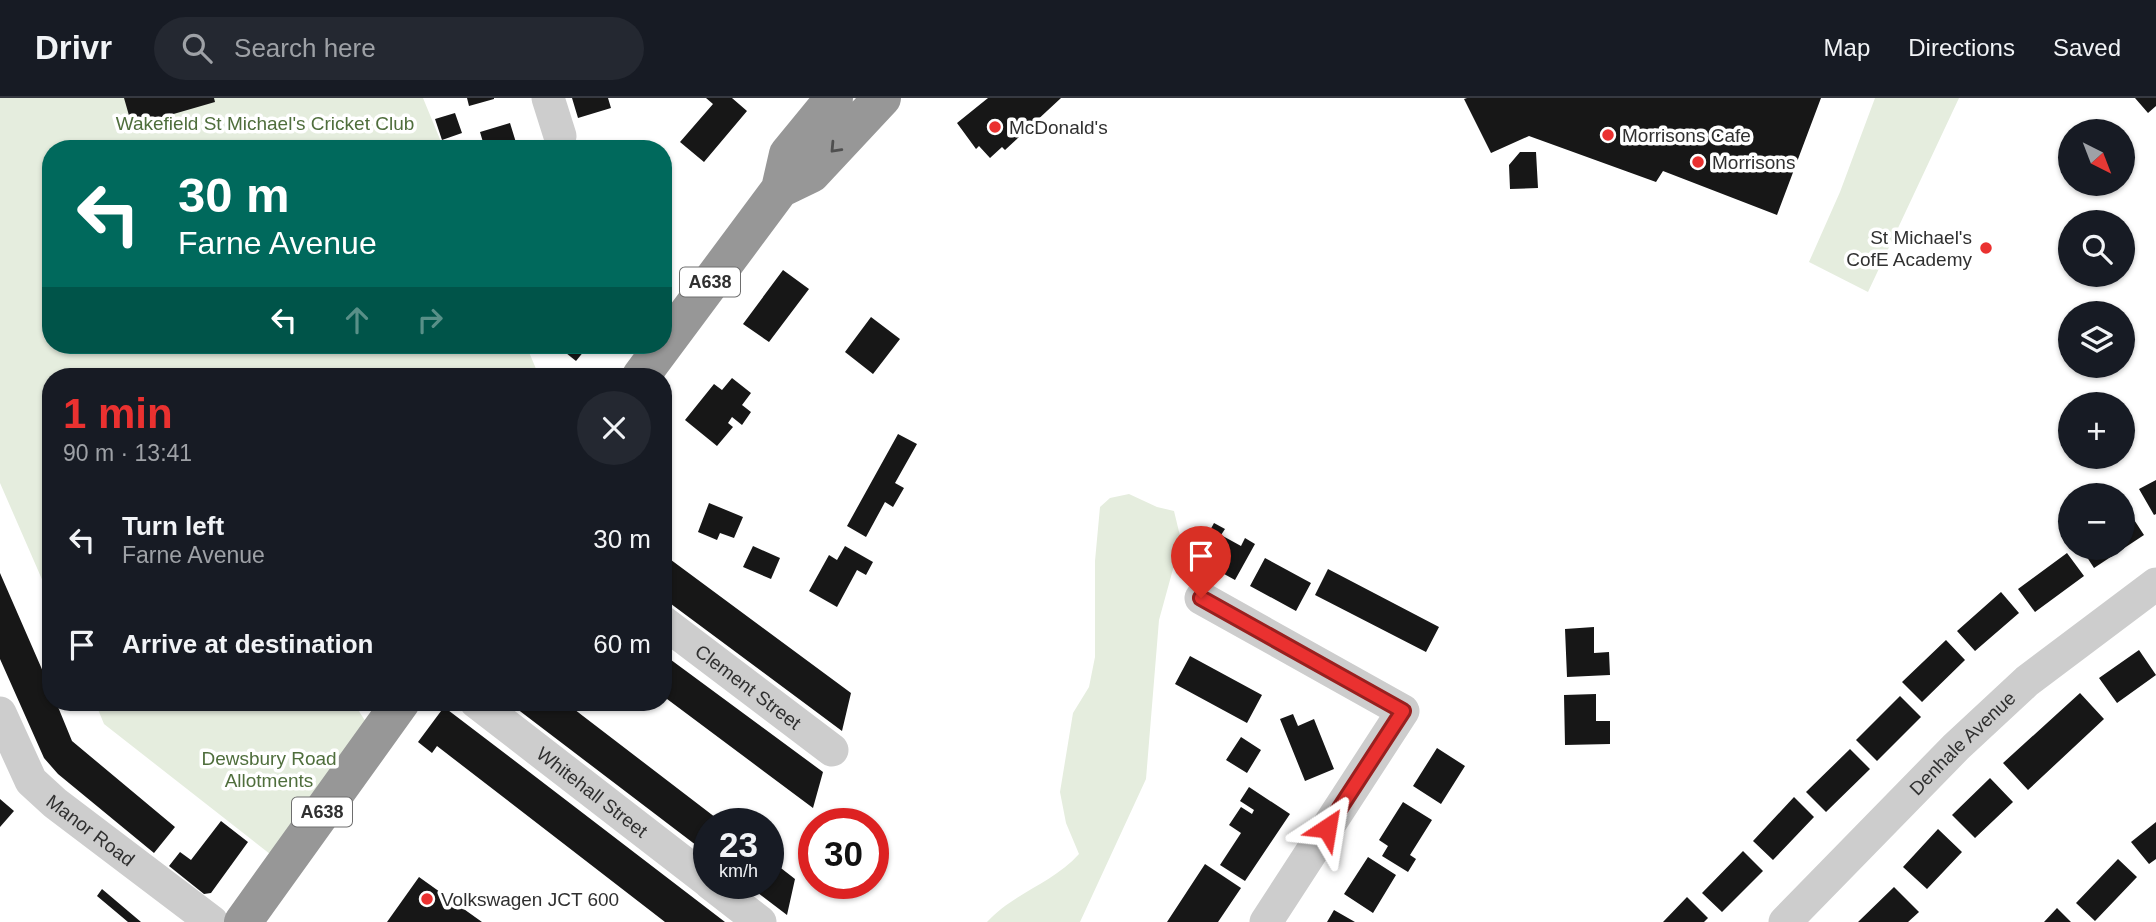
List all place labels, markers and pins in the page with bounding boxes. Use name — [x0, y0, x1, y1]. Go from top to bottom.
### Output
place label: McDonald's — [1009, 117, 1108, 138]
marker: McDonald's — [987, 119, 1003, 135]
place label: Morrisons Cafe — [1622, 125, 1751, 146]
marker: Morrisons Cafe — [1600, 127, 1616, 143]
place label: Morrisons — [1712, 152, 1795, 173]
marker: Morrisons — [1690, 154, 1706, 170]
place label: St Michael's CofE Academy — [1846, 227, 1972, 270]
marker: St Michael's CofE Academy — [1978, 240, 1994, 256]
pin — [1171, 526, 1231, 598]
place label: Volkswagen JCT 600 — [441, 889, 619, 910]
marker: Volkswagen JCT 600 — [419, 891, 435, 907]

